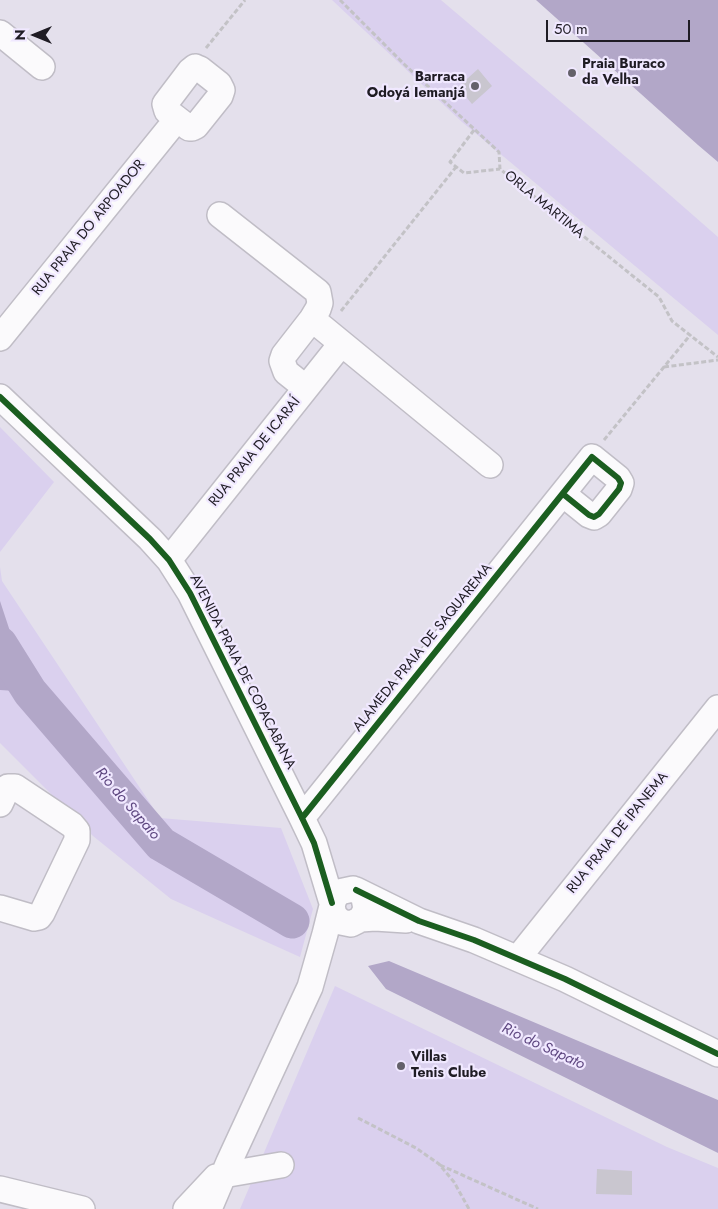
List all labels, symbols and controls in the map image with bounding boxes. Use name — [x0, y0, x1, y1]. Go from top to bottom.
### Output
north arrow — [10, 10, 60, 60]
scale bar — [548, 10, 692, 42]
text: 50 m — [554, 18, 588, 40]
text: N — [10, 29, 30, 41]
place label: Praia Buraco da Velha — [582, 57, 665, 90]
marker: Praia Buraco da Velha — [566, 67, 578, 79]
place label: Barraca Odoyá Iemanjá — [367, 70, 465, 102]
marker: Barraca Odoyá Iemanjá — [469, 80, 481, 92]
street label: RUA PRAIA DO ARPOADOR — [29, 157, 149, 299]
street label: ORLA MARTIMA — [501, 168, 587, 242]
street label: RUA PRAIA DE ICARAÍ — [206, 394, 304, 510]
street label: ALAMEDA PRAIA DE SAQUAREMA — [350, 561, 496, 735]
street label: AVENIDA PRAIA DE COPACABANA — [185, 572, 299, 772]
water label: Rio do Sapato — [91, 764, 163, 844]
street label: RUA PRAIA DE IPANEMA — [564, 769, 672, 897]
water label: Rio do Sapato — [499, 1020, 587, 1074]
place label: Villas Tenis Clube — [411, 1050, 486, 1082]
marker: Villas Tenis Clube — [395, 1060, 407, 1072]

